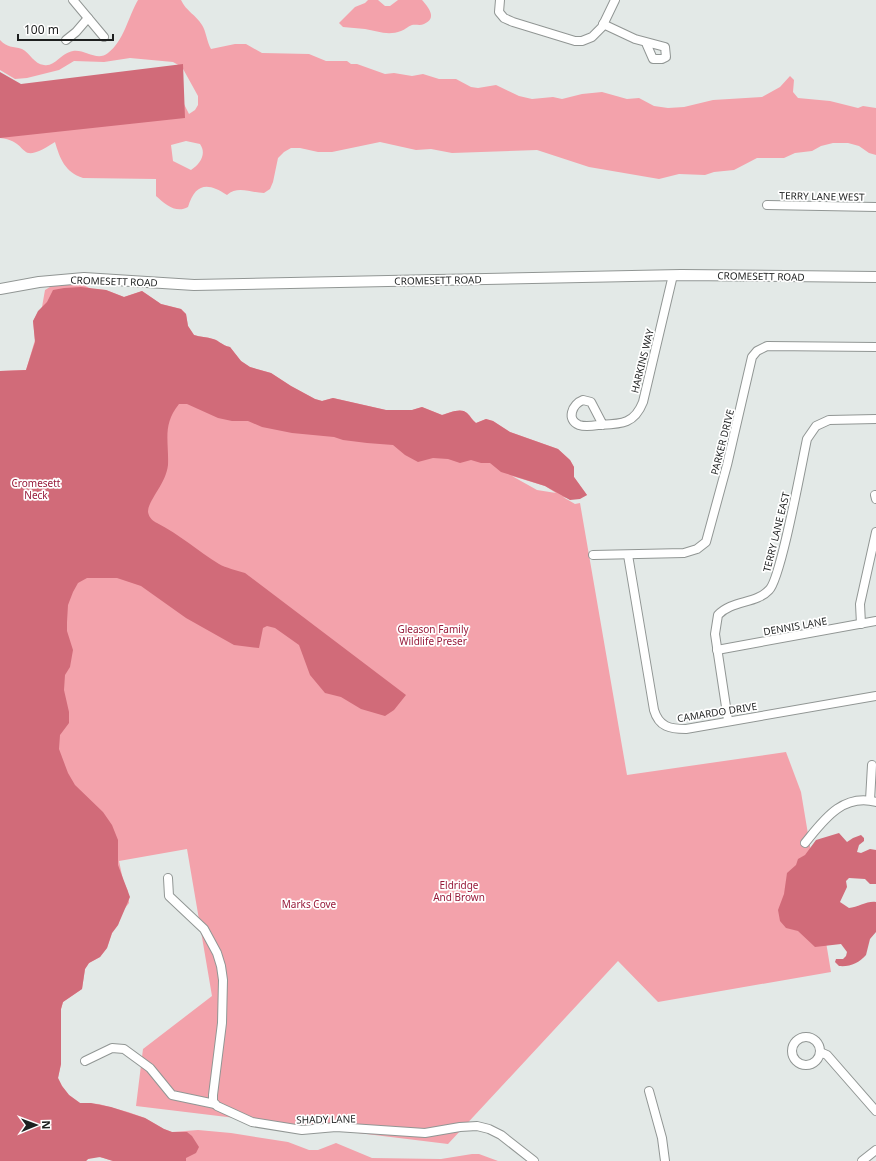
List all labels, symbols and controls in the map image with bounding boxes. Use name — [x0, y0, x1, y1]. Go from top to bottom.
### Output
scale bar — [18, 16, 113, 42]
text: 100 m — [24, 21, 59, 38]
street label: TERRY LANE WEST — [779, 188, 865, 204]
street label: CROMESETT ROAD — [717, 268, 805, 284]
street label: CROMESETT ROAD — [70, 272, 158, 290]
street label: CROMESETT ROAD — [394, 272, 482, 288]
street label: HARKINS WAY — [627, 327, 657, 395]
street label: PARKER DRIVE — [707, 408, 737, 476]
park label: Cromesett Neck — [12, 476, 61, 502]
street label: TERRY LANE EAST — [759, 490, 793, 574]
street label: DENNIS LANE — [762, 614, 828, 638]
park label: Gleason Family Wildlife Preser — [397, 622, 469, 648]
street label: CAMARDO DRIVE — [676, 699, 758, 725]
park label: Eldridge And Brown — [433, 878, 485, 904]
park label: Marks Cove — [282, 897, 337, 911]
north arrow — [16, 1105, 56, 1145]
street label: SHADY LANE — [296, 1111, 356, 1127]
text: N — [39, 1120, 54, 1129]

